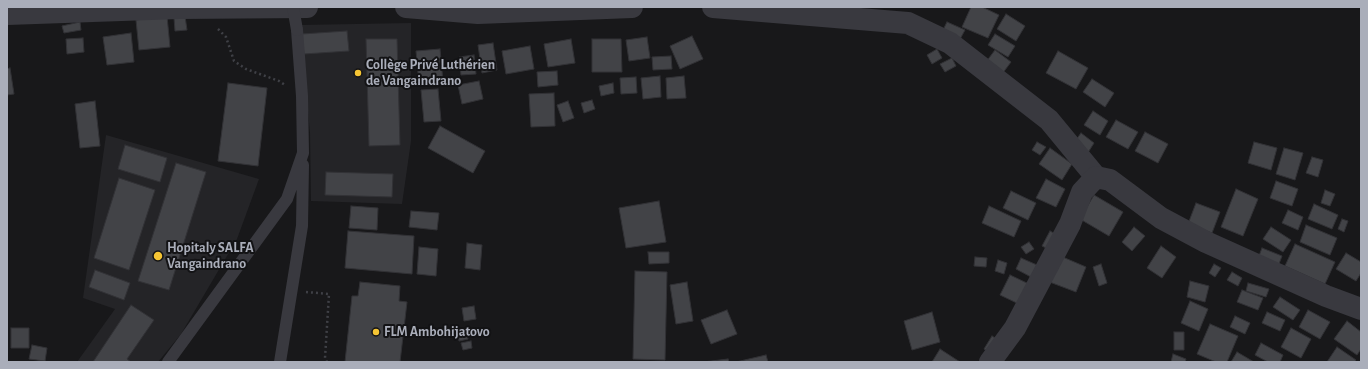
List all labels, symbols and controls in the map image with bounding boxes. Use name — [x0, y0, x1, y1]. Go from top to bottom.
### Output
place label: Collège Privé Luthérien de Vangaindrano — [366, 57, 495, 90]
marker: Collège Privé Luthérien de Vangaindrano — [353, 68, 363, 78]
place label: Hopitaly SALFA Vangaindrano — [167, 240, 254, 272]
marker: Hopitaly SALFA Vangaindrano — [152, 250, 164, 262]
place label: FLM Ambohijatovo — [384, 324, 490, 340]
marker: FLM Ambohijatovo — [371, 327, 381, 337]

